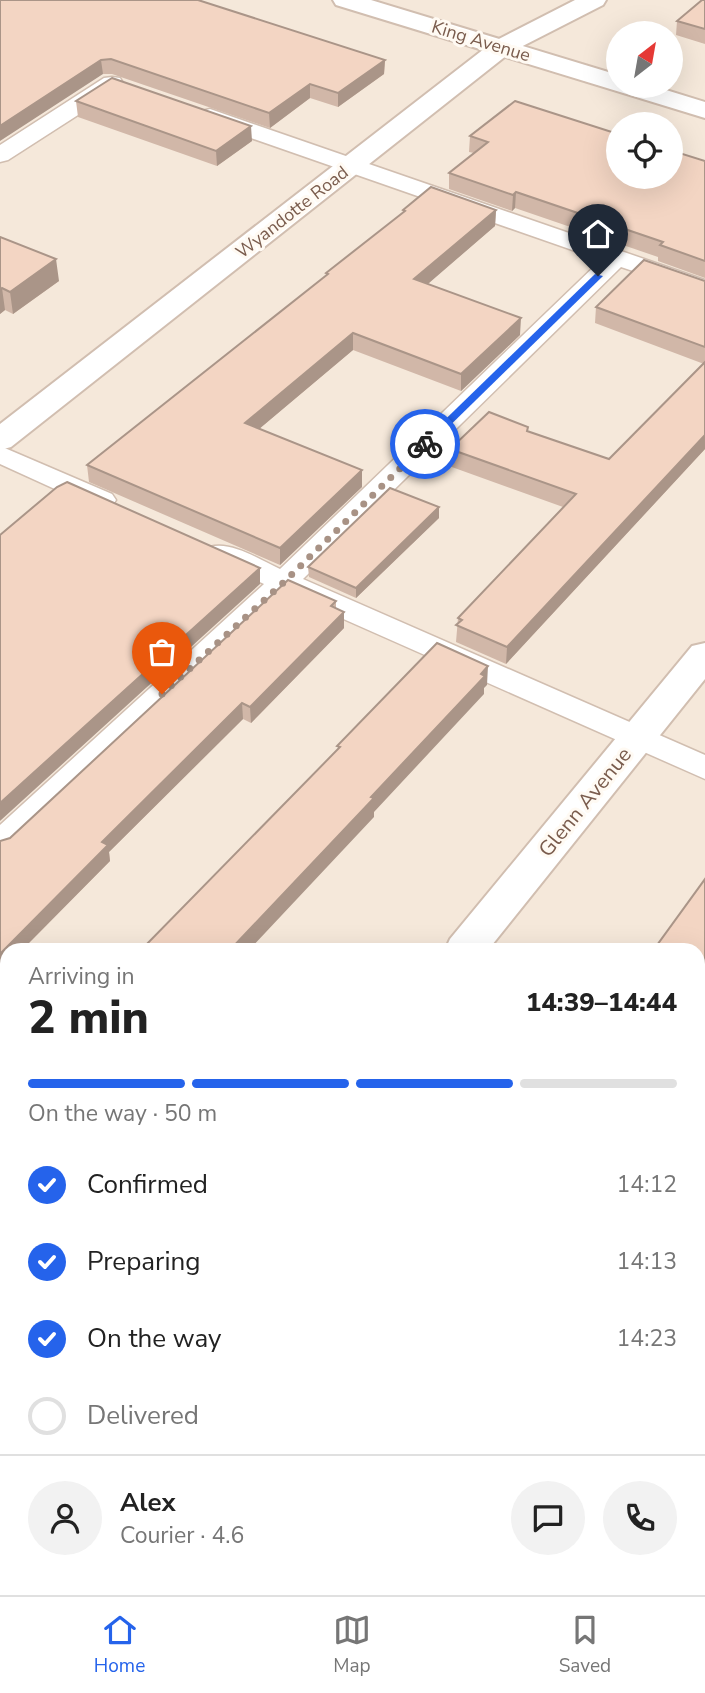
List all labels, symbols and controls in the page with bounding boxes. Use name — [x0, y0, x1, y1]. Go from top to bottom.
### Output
street label: King Avenue — [429, 15, 533, 67]
north arrow — [606, 21, 682, 98]
map controls — [606, 21, 683, 189]
button: locate — [606, 112, 683, 189]
street label: Wyandotte Road — [231, 160, 353, 264]
pin — [568, 204, 628, 276]
icon: home — [579, 215, 617, 253]
courier — [390, 409, 460, 479]
icon: bike — [406, 425, 444, 463]
pin — [132, 622, 192, 694]
icon: bag — [143, 633, 181, 671]
street label: Glenn Avenue — [532, 741, 638, 863]
text: Arriving in — [28, 961, 135, 992]
text: 14:39–14:44 — [526, 985, 677, 1020]
text: 2 min — [28, 986, 149, 1049]
text: On the way · 50 m — [28, 1098, 217, 1129]
icon: check — [28, 1166, 66, 1204]
text: Confirmed — [87, 1167, 208, 1202]
text: 14:12 — [617, 1169, 677, 1200]
icon: check — [28, 1243, 66, 1281]
text: Preparing — [87, 1244, 200, 1279]
text: 14:13 — [617, 1246, 677, 1277]
icon: check — [28, 1320, 66, 1358]
text: On the way — [87, 1321, 221, 1356]
text: 14:23 — [617, 1323, 677, 1354]
text: Delivered — [87, 1398, 199, 1433]
button: person — [28, 1481, 102, 1555]
button: chat — [511, 1481, 585, 1555]
button: phone — [603, 1481, 677, 1555]
text: Alex — [120, 1485, 176, 1520]
text: Courier · 4.6 — [120, 1520, 244, 1551]
tab: Home — [94, 1611, 145, 1679]
tab: Map — [333, 1611, 371, 1679]
tab: Saved — [559, 1611, 611, 1679]

